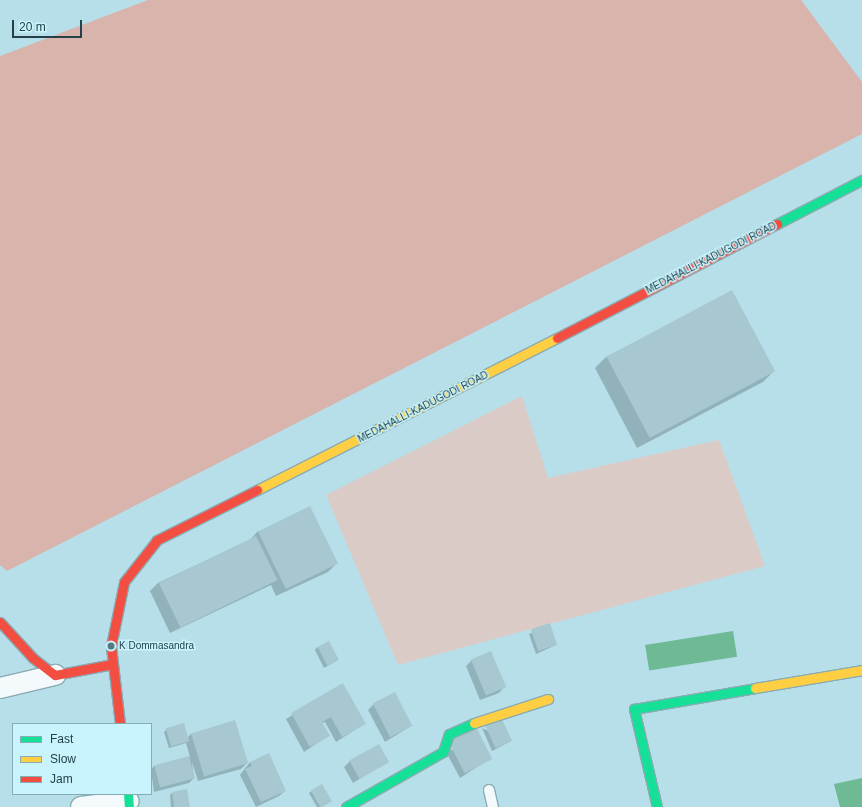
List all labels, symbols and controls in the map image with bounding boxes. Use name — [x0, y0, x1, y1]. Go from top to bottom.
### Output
scale bar — [14, 12, 84, 38]
text: 20 m — [19, 20, 46, 34]
street label: MEDAHALLI-KADUGODI ROAD — [644, 220, 778, 296]
street label: MEDAHALLI-KADUGODI ROAD — [356, 369, 490, 445]
place label: K Dommasandra — [119, 640, 194, 652]
marker: K Dommasandra — [106, 641, 116, 651]
legend — [12, 723, 152, 795]
text: Fast — [50, 732, 73, 746]
text: Slow — [50, 752, 76, 766]
text: Jam — [50, 772, 73, 786]

